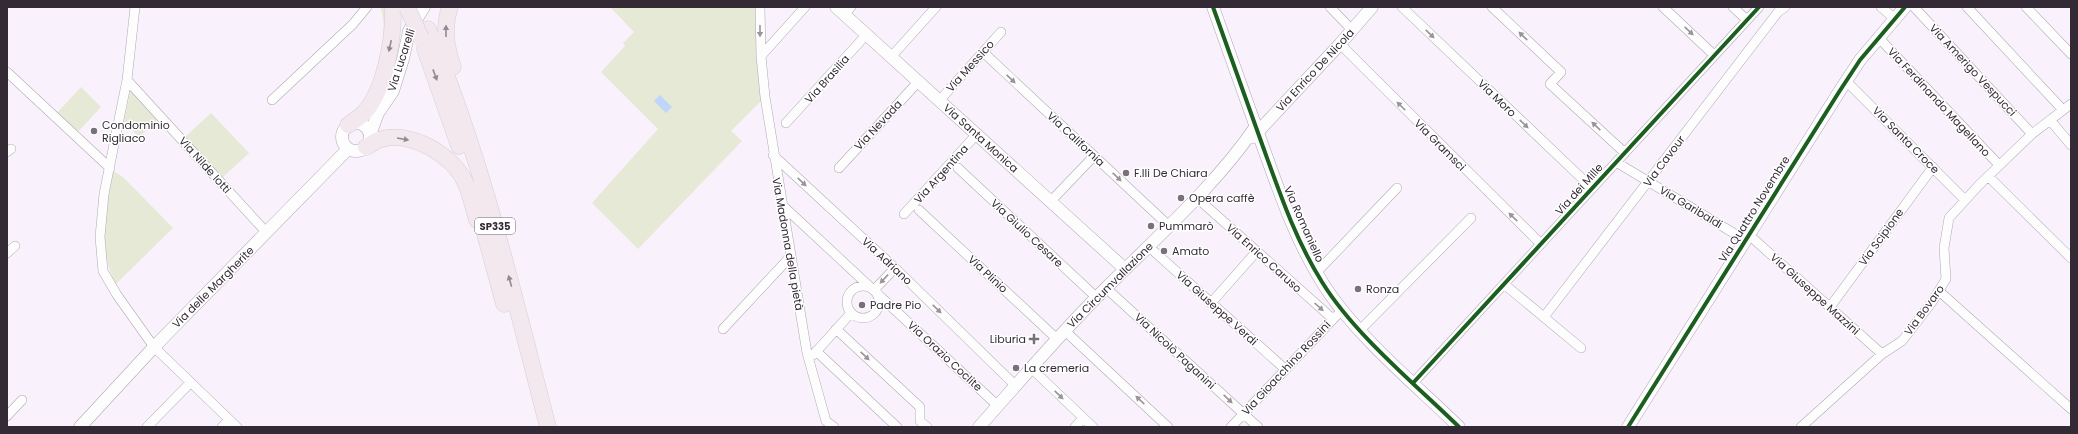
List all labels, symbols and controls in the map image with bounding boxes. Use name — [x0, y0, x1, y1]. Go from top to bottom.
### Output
street label: Via Amerigo Vespucci — [1926, 20, 2020, 120]
one-way arrow — [443, 24, 449, 37]
one-way arrow — [757, 25, 763, 38]
street label: Via Enrico De Nicola — [1272, 25, 1358, 115]
street label: Via Lucarelli — [383, 26, 419, 94]
one-way arrow — [1684, 26, 1693, 35]
one-way arrow — [1425, 29, 1435, 39]
one-way arrow — [1518, 31, 1528, 41]
street label: Via Messico — [942, 37, 998, 95]
one-way arrow — [387, 40, 393, 52]
street label: Via Ferdinando Magellano — [1884, 44, 1994, 160]
street label: Via Brasilia — [801, 51, 853, 107]
one-way arrow — [432, 69, 438, 81]
one-way arrow — [1006, 74, 1016, 84]
street label: Via Moro — [1474, 76, 1520, 120]
street label: Via Nevada — [850, 96, 906, 154]
street label: Via Santa Monica — [940, 100, 1022, 176]
one-way arrow — [1396, 101, 1406, 111]
street label: Via Santa Croce — [1869, 103, 1943, 177]
street label: Via California — [1044, 108, 1108, 170]
street label: Via Gramsci — [1411, 116, 1470, 175]
place label: Condominio Rigliaco — [102, 117, 170, 146]
one-way arrow — [1519, 119, 1529, 128]
one-way arrow — [1591, 122, 1601, 131]
marker: Condominio Rigliaco — [89, 126, 99, 136]
street label: Via Cavour — [1639, 132, 1689, 190]
street label: Via Nilde Iotti — [175, 133, 235, 197]
one-way arrow — [396, 136, 409, 142]
street label: Via Argentina — [910, 141, 972, 207]
street label: Via Quattro Novembre — [1715, 152, 1794, 265]
street label: Via dei Mille — [1551, 159, 1607, 218]
place label: F.lli De Chiara — [1134, 165, 1208, 181]
marker: F.lli De Chiara — [1121, 168, 1131, 178]
one-way arrow — [1112, 172, 1122, 182]
street label: Via Madonna della pietà — [768, 176, 808, 312]
one-way arrow — [797, 177, 807, 186]
street label: Via Garibaldi — [1656, 182, 1726, 232]
street label: Via Romaniello — [1280, 183, 1328, 265]
place label: Opera caffè — [1189, 190, 1255, 206]
marker: Opera caffè — [1176, 193, 1186, 203]
street label: Via Giulio Cesare — [987, 195, 1067, 271]
street label: Via Scipione — [1855, 205, 1907, 269]
one-way arrow — [1508, 212, 1518, 222]
road number: SP335 — [475, 218, 515, 234]
place label: Pummarò — [1159, 218, 1214, 234]
street label: Via Enrico Caruso — [1223, 220, 1305, 296]
marker: Pummarò — [1146, 221, 1156, 231]
street label: Via Adriano — [858, 233, 916, 289]
street label: Via Circumvallazione — [1063, 238, 1157, 332]
street label: Via delle Margherite — [168, 242, 258, 332]
place label: Amato — [1172, 243, 1209, 259]
marker: Amato — [1159, 246, 1169, 256]
street label: Via Giuseppe Mazzini — [1767, 249, 1863, 339]
street label: Via Plinio — [965, 251, 1011, 297]
street label: Via Giuseppe Verdi — [1173, 267, 1261, 349]
one-way arrow — [880, 274, 889, 284]
one-way arrow — [506, 275, 512, 287]
place label: Ronza — [1366, 281, 1399, 297]
street label: Via Bovaro — [1900, 281, 1948, 339]
marker: Ronza — [1353, 284, 1363, 294]
place label: Padre Pio — [870, 297, 921, 313]
marker: Padre Pio — [857, 300, 867, 310]
one-way arrow — [1314, 302, 1324, 311]
one-way arrow — [932, 304, 942, 314]
street label: Via Nicolò Paganini — [1131, 309, 1219, 393]
street label: Via Orazio Coclite — [904, 317, 986, 395]
street label: Via Gioacchino Rossini — [1238, 317, 1334, 419]
place label: Liburia — [990, 331, 1026, 347]
marker: Liburia — [1029, 334, 1039, 344]
one-way arrow — [860, 351, 869, 360]
place label: La cremeria — [1024, 360, 1089, 376]
marker: La cremeria — [1011, 363, 1021, 373]
one-way arrow — [1055, 390, 1064, 399]
one-way arrow — [1223, 394, 1233, 404]
one-way arrow — [1135, 396, 1145, 405]

